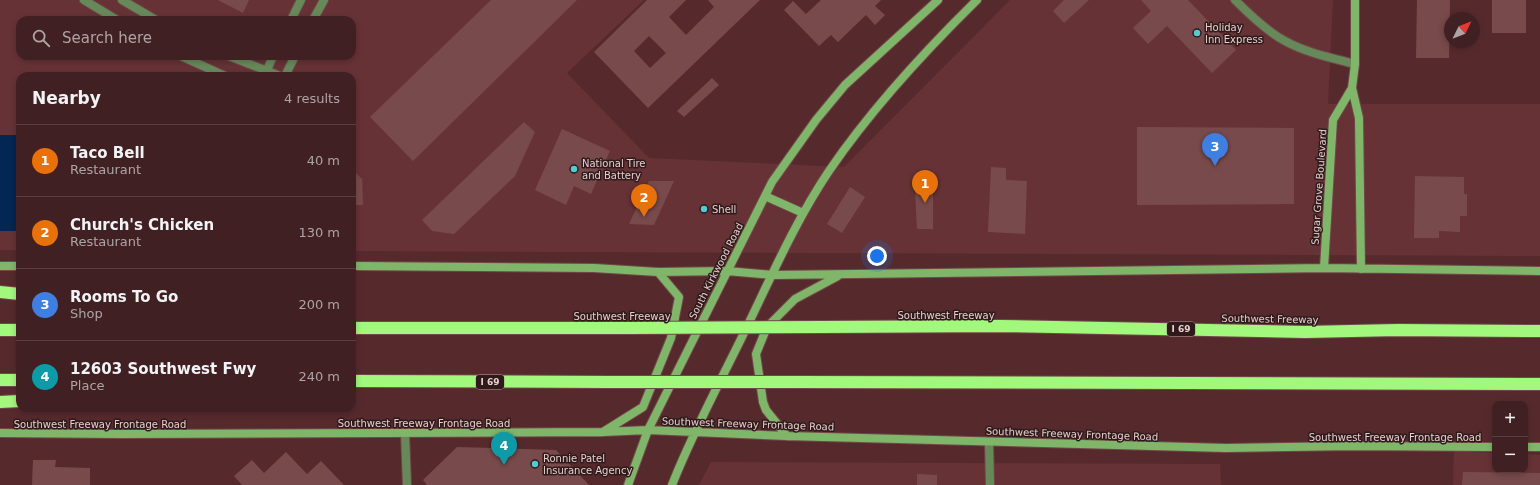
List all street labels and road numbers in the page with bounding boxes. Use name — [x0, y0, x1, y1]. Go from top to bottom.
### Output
street label: Sugar Grove Boulevard — [1309, 129, 1329, 245]
street label: South Kirkwood Road — [687, 221, 745, 321]
street label: Southwest Freeway — [897, 310, 995, 321]
street label: Southwest Freeway — [573, 311, 671, 322]
street label: Southwest Freeway — [1221, 313, 1319, 325]
road number: I 69 — [1167, 322, 1195, 336]
road number: I 69 — [476, 375, 504, 389]
street label: Southwest Freeway Frontage Road — [662, 415, 834, 433]
street label: Southwest Freeway Frontage Road — [338, 418, 510, 429]
street label: Southwest Freeway Frontage Road — [14, 419, 186, 430]
street label: Southwest Freeway Frontage Road — [986, 425, 1158, 443]
street label: Southwest Freeway Frontage Road — [1309, 432, 1481, 443]

